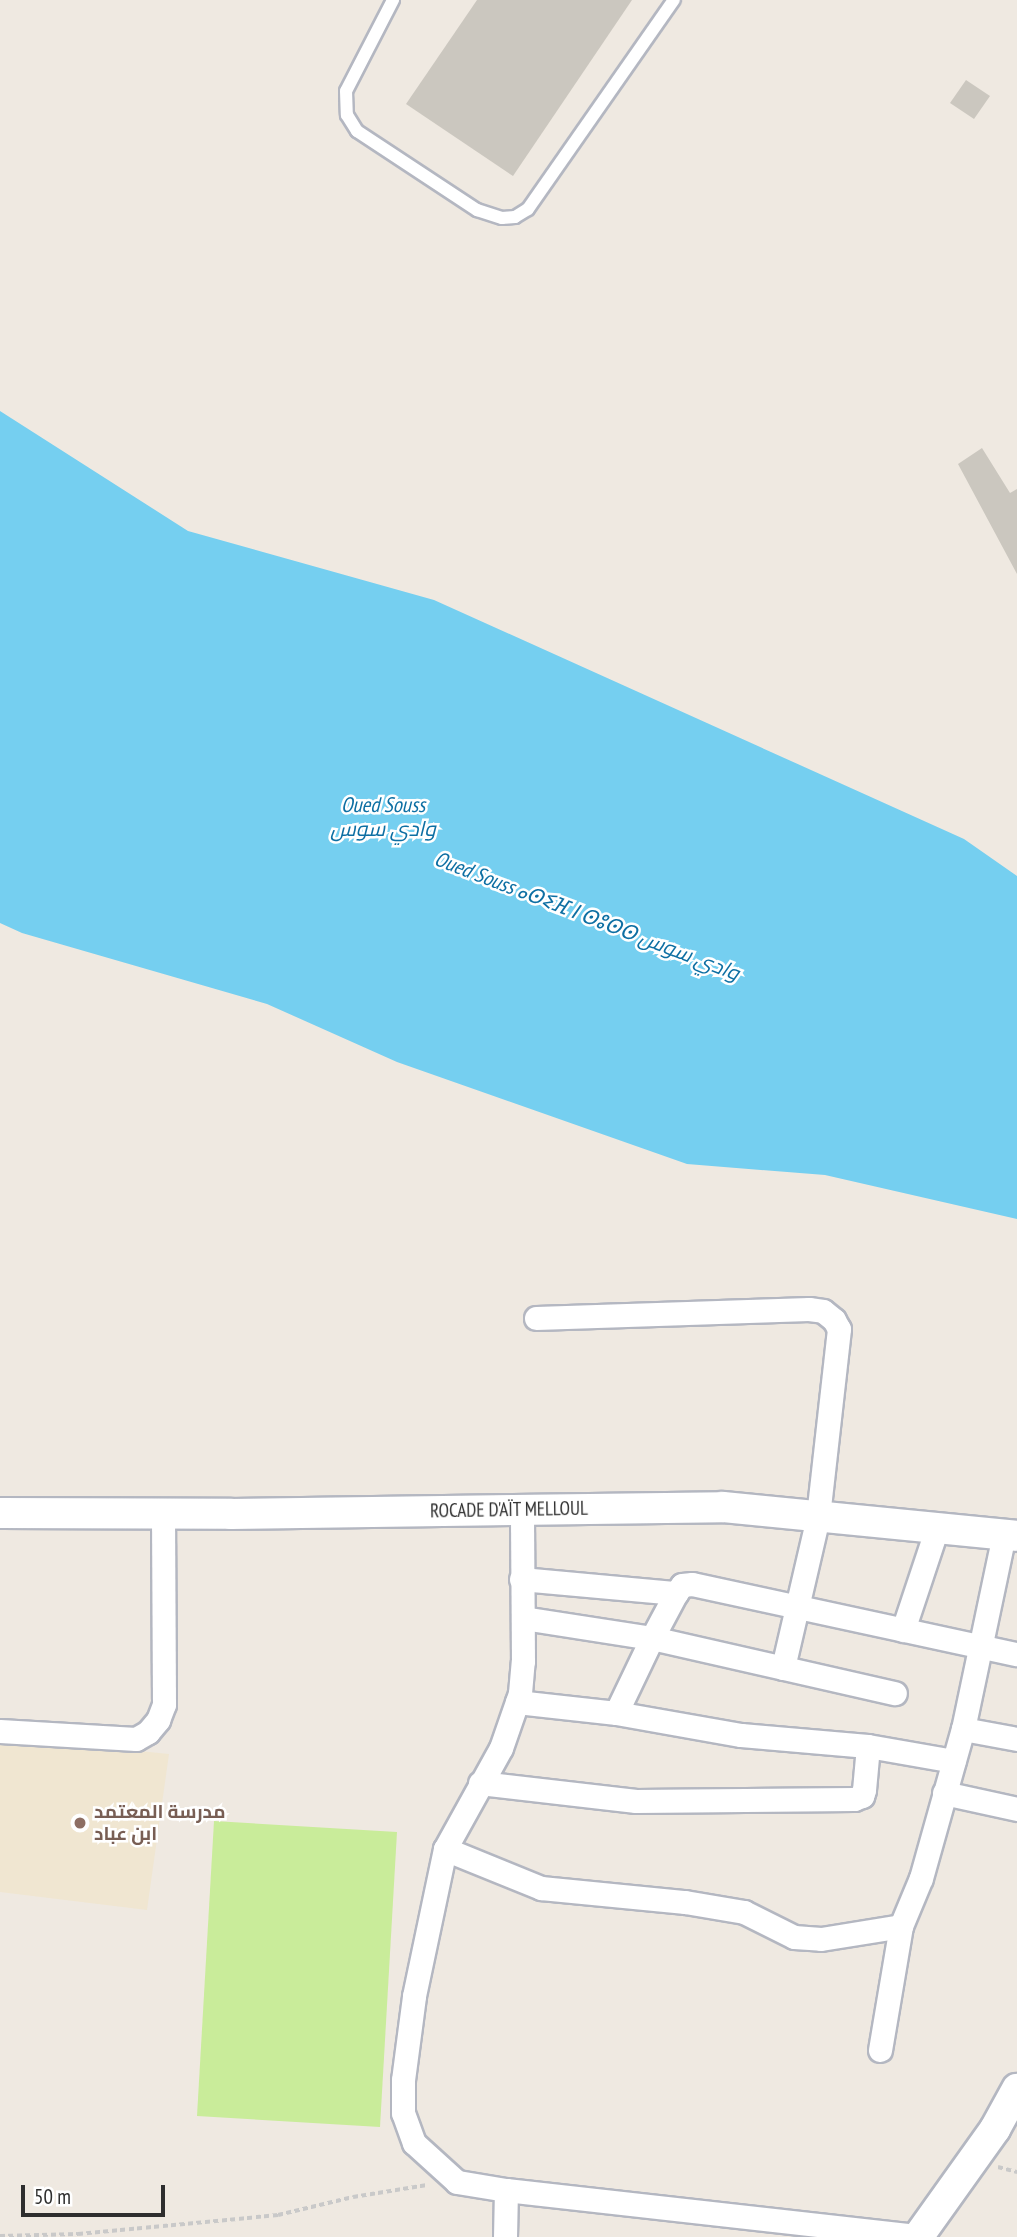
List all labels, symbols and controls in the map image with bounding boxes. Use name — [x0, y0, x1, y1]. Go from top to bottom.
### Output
water label: Oued Souss وادي سوس — [330, 792, 436, 842]
water label: Oued Souss ⴰⵙⵉⴼ ⵏ ⵙⵓⵙⵙ وادي سوس — [431, 846, 743, 986]
street label: ROCADE D'AÏT MELLOUL — [430, 1497, 588, 1523]
place label: مدرسة المعتمد ابن عباد — [94, 1801, 226, 1845]
marker: مدرسة المعتمد ابن عباد — [72, 1815, 88, 1831]
scale bar — [24, 2170, 168, 2214]
text: 50 m — [34, 2183, 71, 2210]

